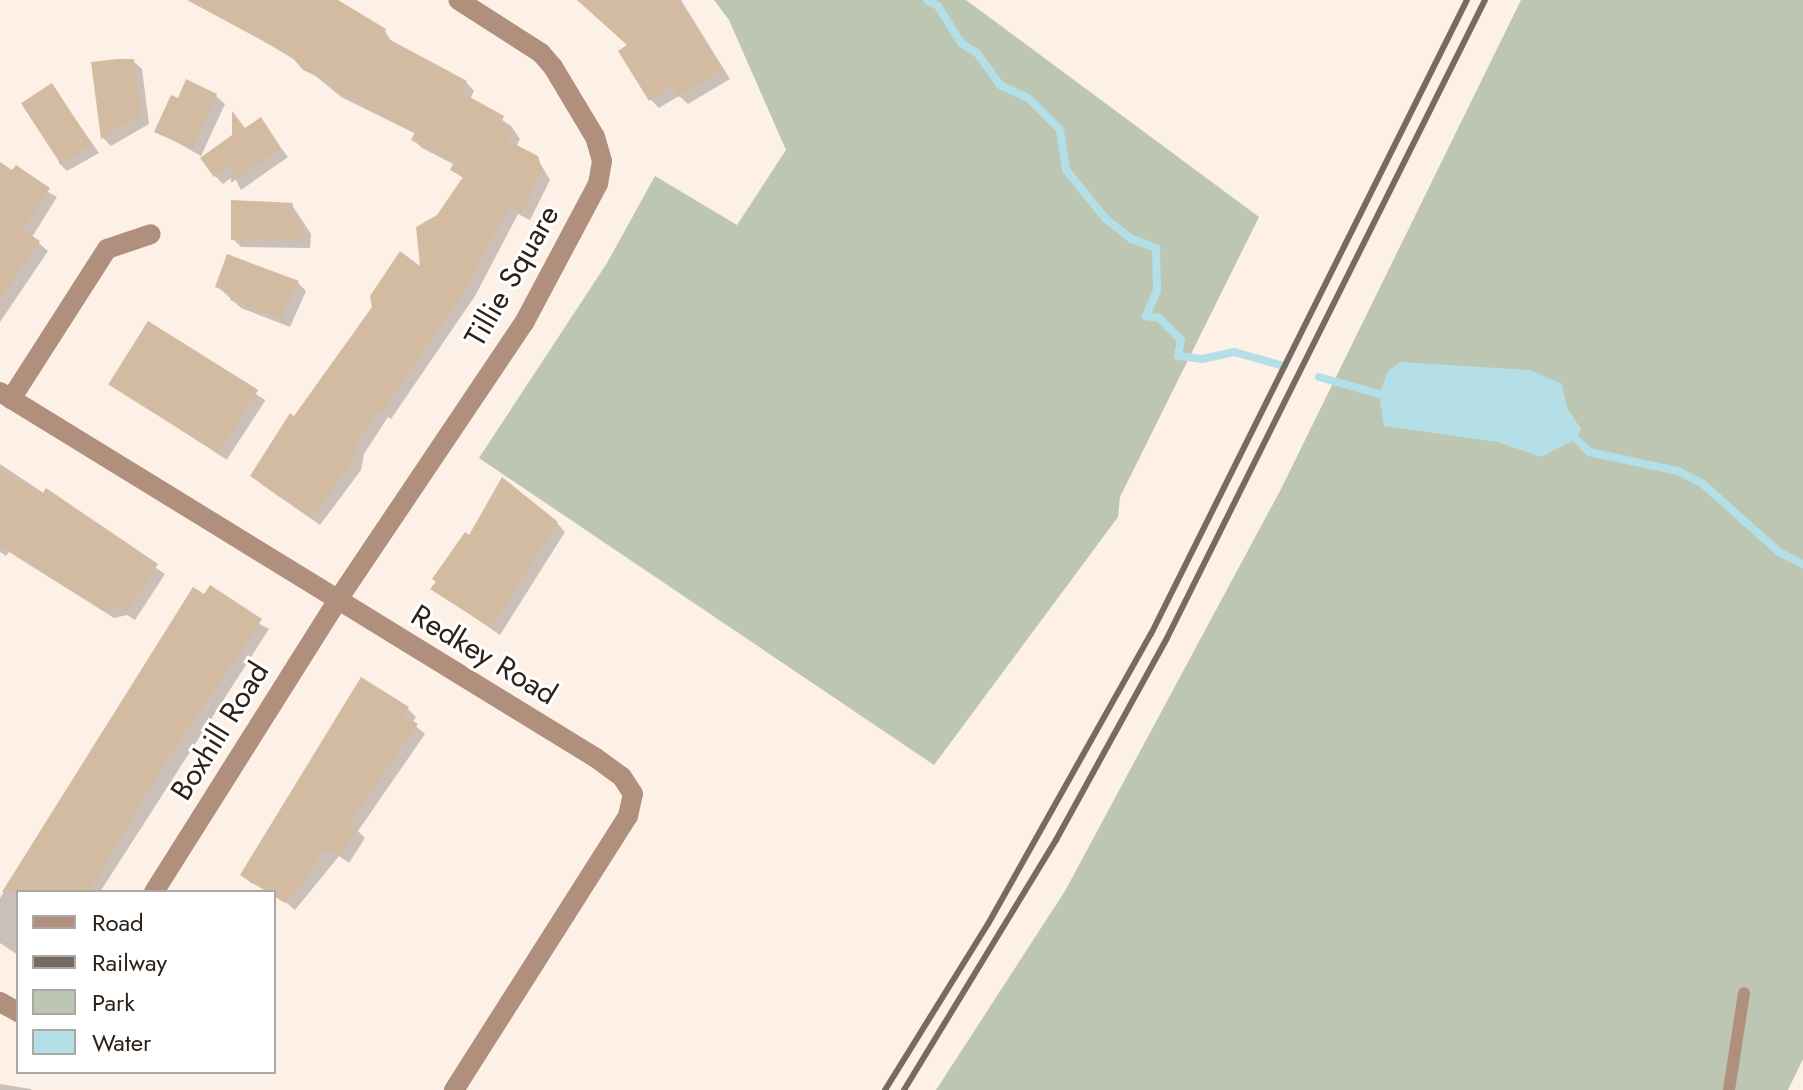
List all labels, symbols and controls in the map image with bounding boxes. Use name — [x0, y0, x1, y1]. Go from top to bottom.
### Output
street label: Tillie Square — [457, 199, 567, 353]
street label: Redkey Road — [404, 597, 564, 713]
street label: Boxhill Road — [163, 655, 277, 807]
legend — [16, 890, 276, 1074]
text: Road — [92, 905, 144, 940]
text: Railway — [92, 945, 167, 980]
text: Park — [92, 985, 135, 1020]
text: Water — [92, 1025, 151, 1060]

